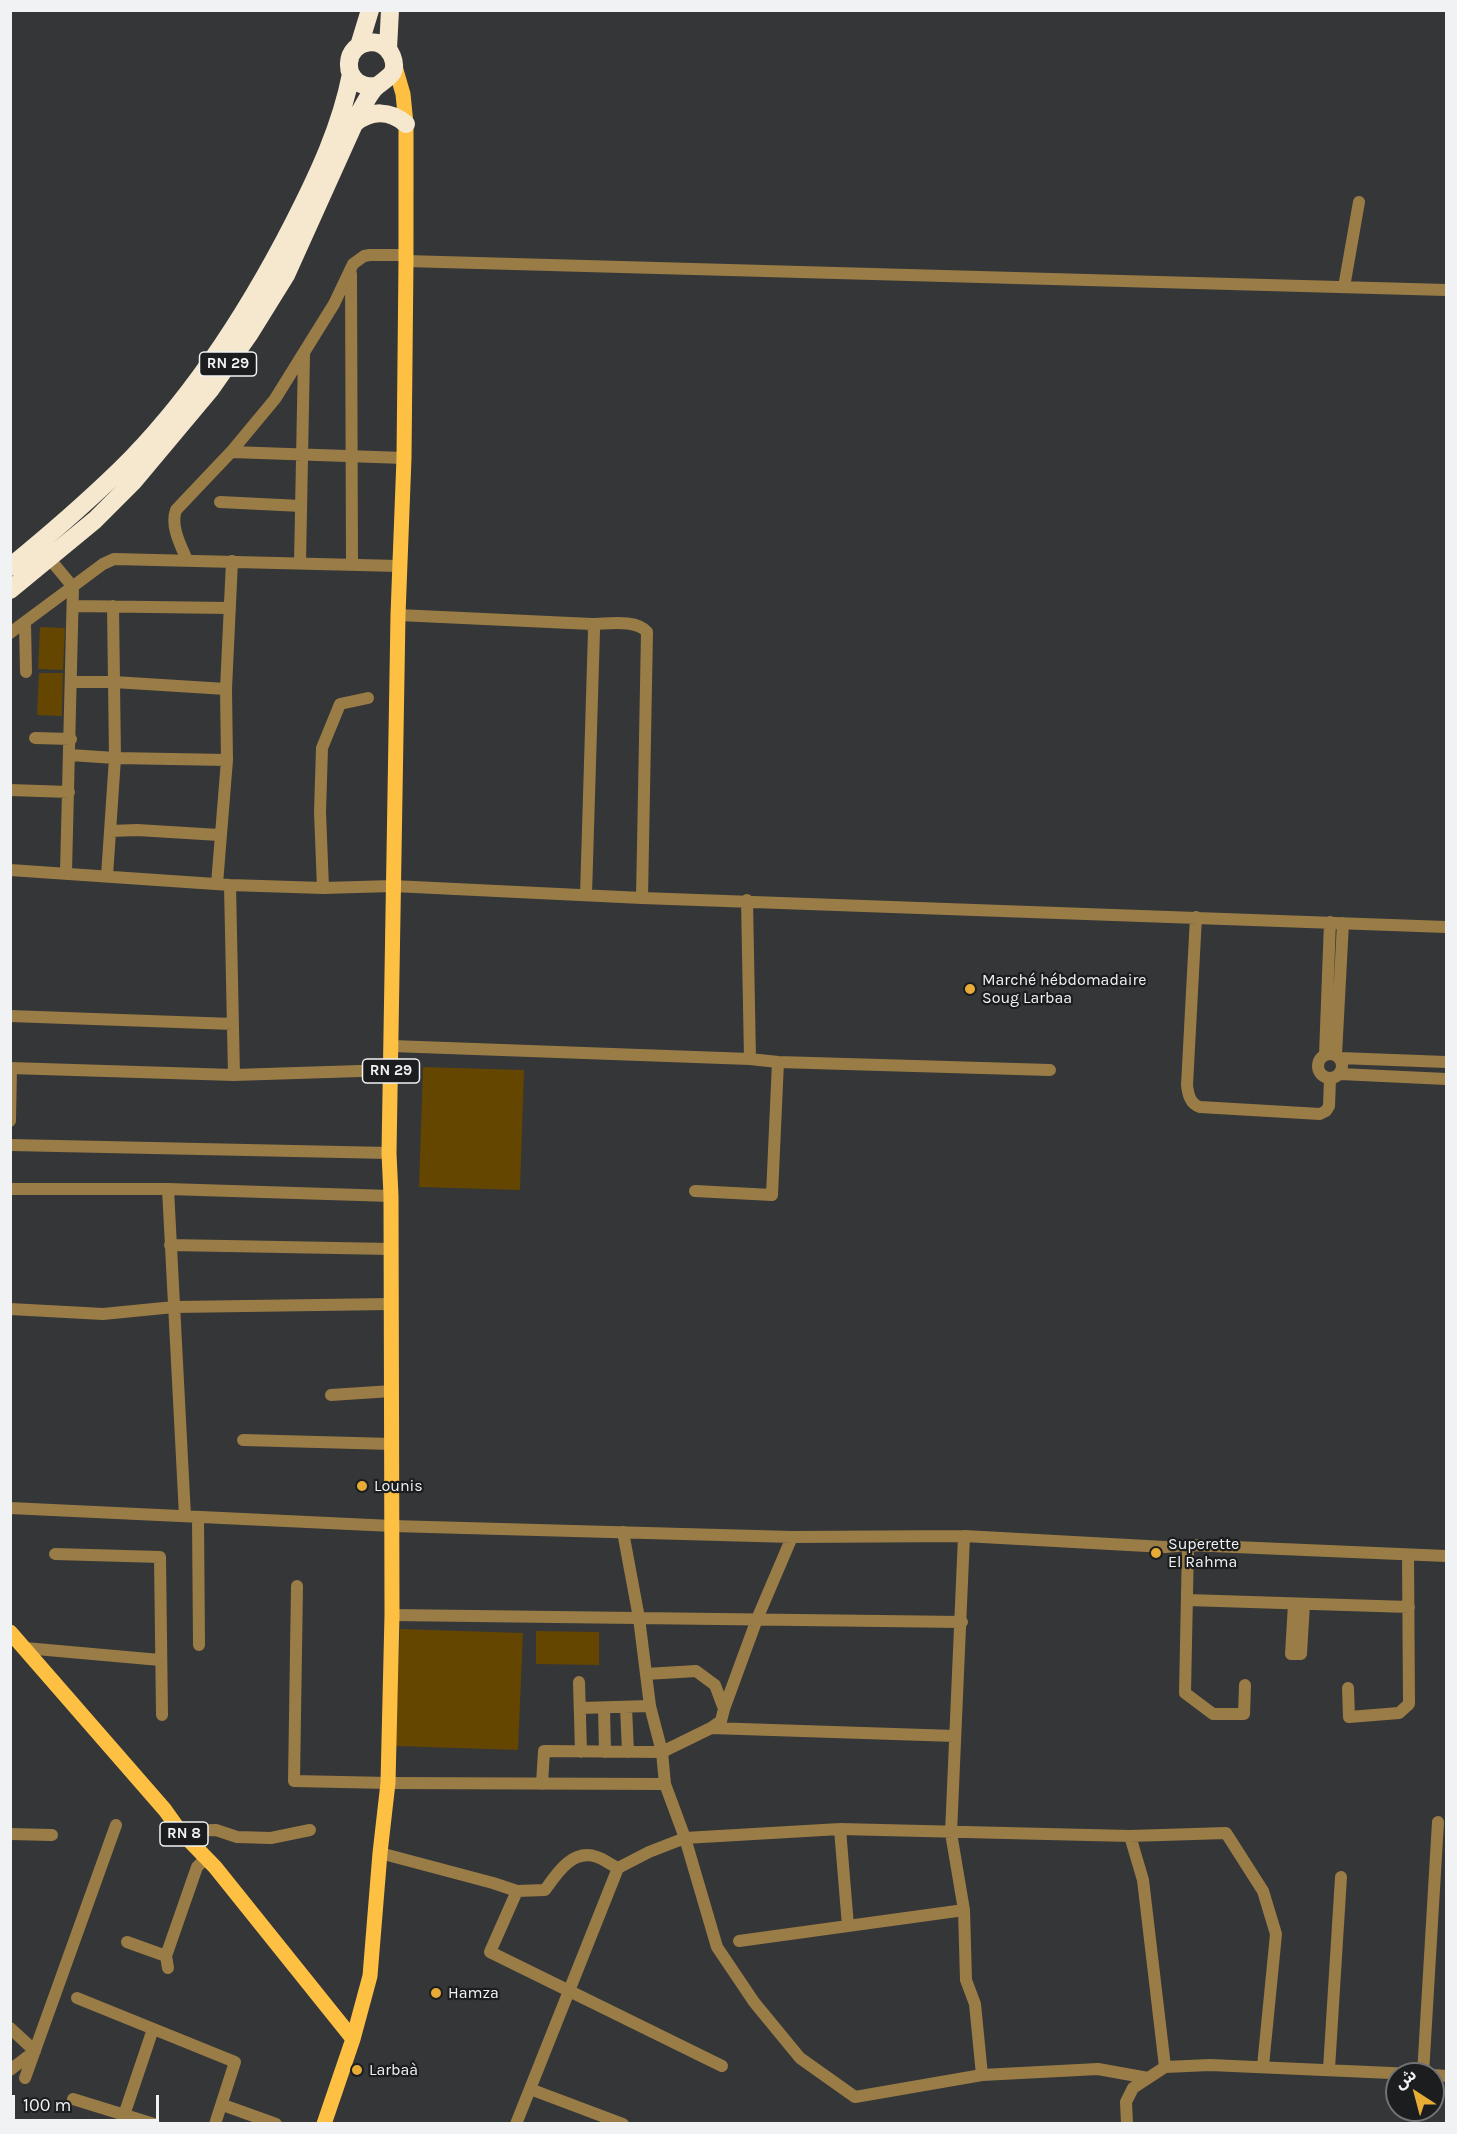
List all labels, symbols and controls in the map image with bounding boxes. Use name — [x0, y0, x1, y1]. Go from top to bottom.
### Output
road number: RN 29 — [200, 352, 256, 376]
place label: Marché hébdomadaire Soug Larbaa — [982, 970, 1146, 1008]
marker: Marché hébdomadaire Soug Larbaa — [963, 982, 977, 996]
road number: RN 29 — [362, 1059, 420, 1083]
place label: Lounis — [374, 1476, 423, 1496]
marker: Lounis — [355, 1479, 369, 1493]
place label: Superette El Rahma — [1168, 1534, 1239, 1572]
marker: Superette El Rahma — [1149, 1546, 1163, 1560]
road number: RN 8 — [160, 1822, 208, 1846]
place label: Hamza — [448, 1983, 499, 2003]
marker: Hamza — [429, 1986, 443, 2000]
place label: Larbaà — [369, 2060, 418, 2080]
north arrow — [1385, 2062, 1445, 2122]
marker: Larbaà — [350, 2063, 364, 2077]
text: ش — [1391, 2065, 1420, 2093]
scale bar — [15, 2083, 162, 2121]
text: 100 m — [23, 2094, 71, 2116]

